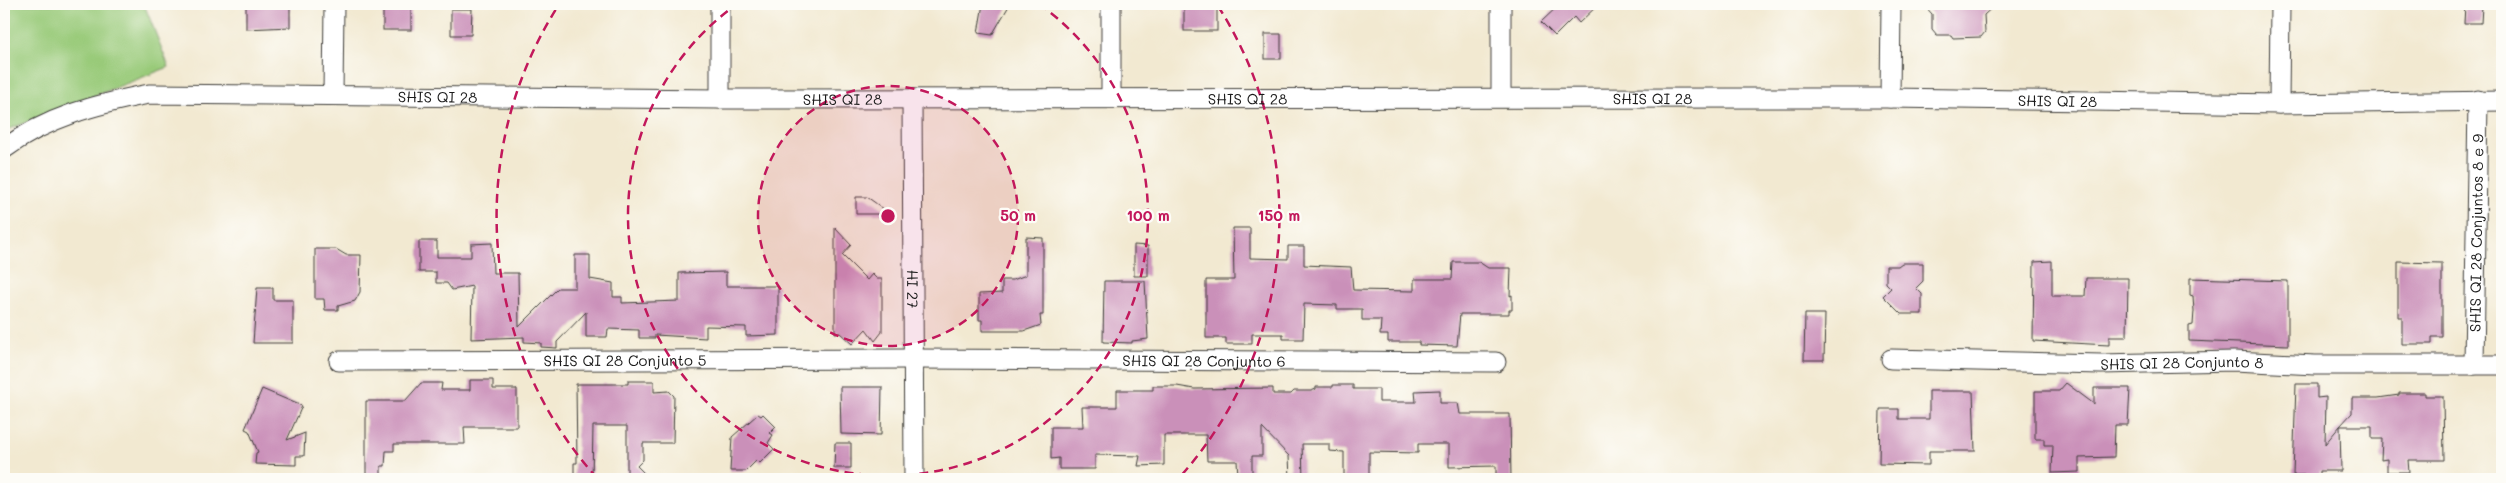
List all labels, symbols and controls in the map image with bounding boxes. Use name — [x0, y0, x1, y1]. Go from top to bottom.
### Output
street label: SHIS QI 28 — [398, 86, 477, 107]
street label: SHIS QI 28 — [1613, 88, 1692, 108]
street label: SHIS QI 28 — [803, 89, 882, 109]
street label: SHIS QI 28 — [1208, 89, 1287, 109]
street label: SHIS QI 28 — [2018, 90, 2097, 111]
street label: SHIS QI 28 Conjuntos 8 e 9 — [2464, 134, 2487, 332]
text: 50 m — [1000, 205, 1036, 225]
text: 100 m — [1126, 205, 1170, 225]
text: 150 m — [1258, 205, 1300, 225]
centre of rings — [879, 207, 897, 225]
street label: HI 27 — [903, 270, 923, 308]
street label: SHIS QI 28 Conjunto 5 — [543, 350, 707, 370]
street label: SHIS QI 28 Conjunto 6 — [1122, 350, 1286, 371]
street label: SHIS QI 28 Conjunto 8 — [2100, 351, 2264, 374]

